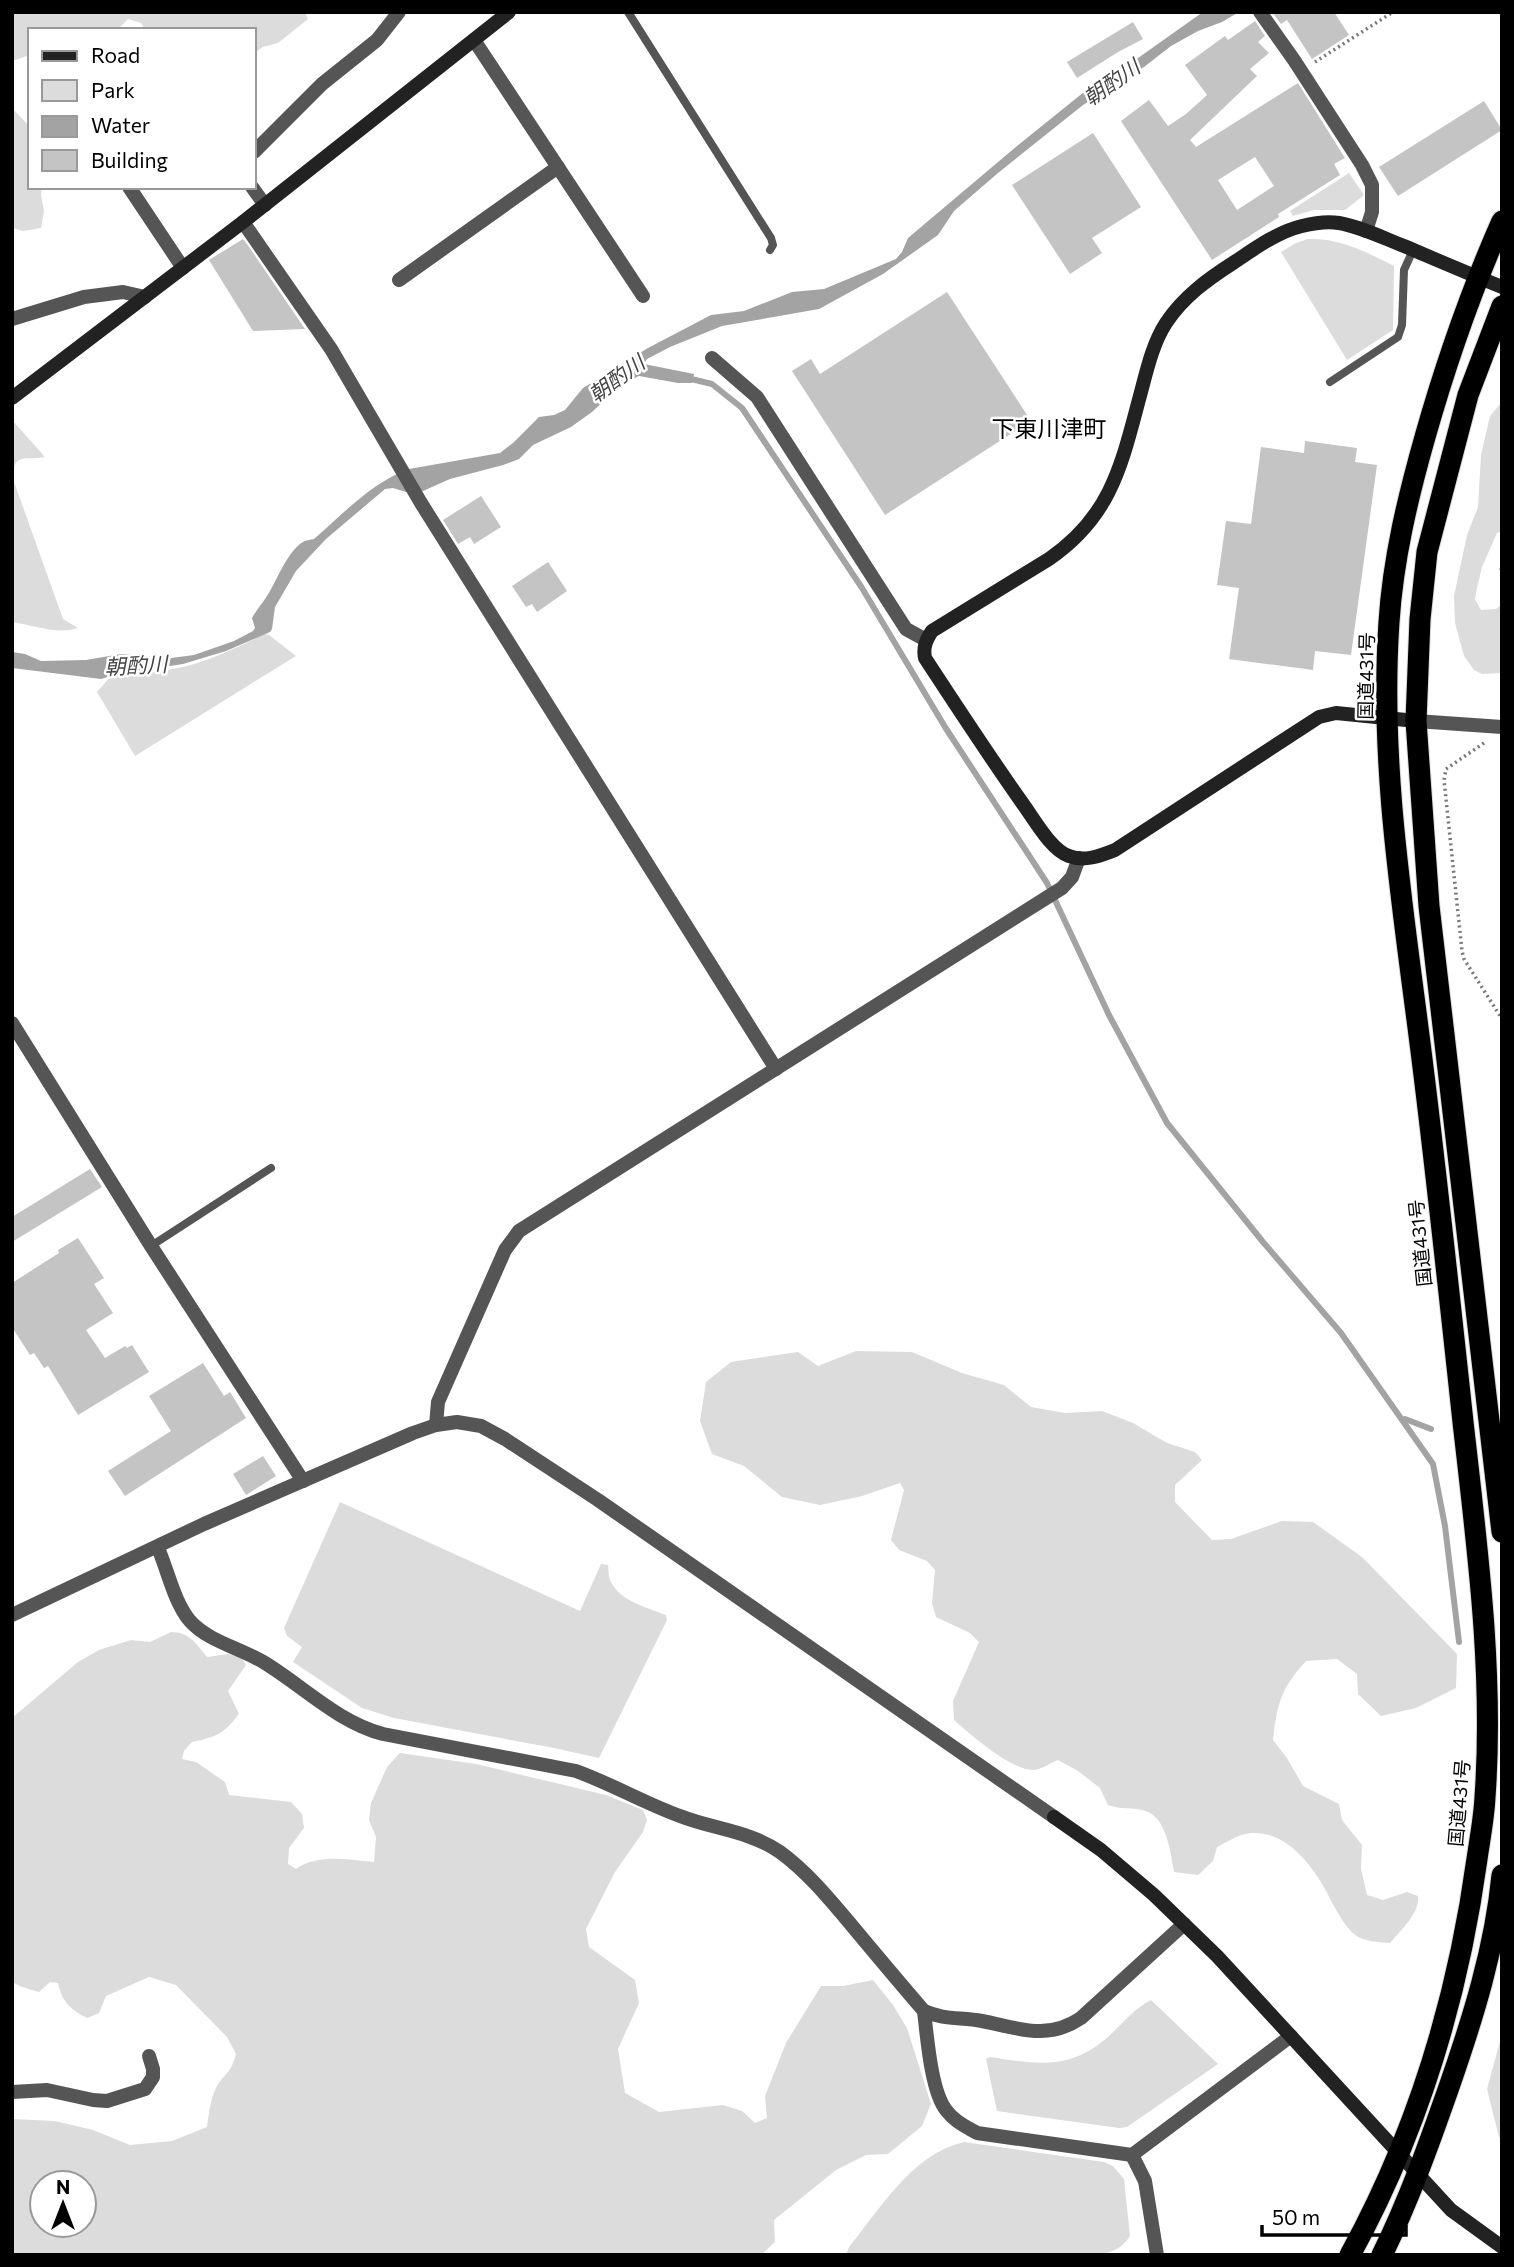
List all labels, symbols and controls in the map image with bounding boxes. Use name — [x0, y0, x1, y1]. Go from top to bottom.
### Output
legend — [28, 28, 256, 189]
text: Road — [91, 42, 140, 67]
water label: 朝酌川 — [1078, 52, 1146, 110]
text: Park — [91, 77, 135, 102]
text: Water — [91, 112, 150, 137]
text: Building — [91, 147, 168, 172]
water label: 朝酌川 — [583, 348, 651, 406]
district label: 下東川津町 — [992, 414, 1107, 442]
street label: 国道431号 — [1353, 632, 1378, 720]
water label: 朝酌川 — [104, 650, 170, 679]
street label: 国道431号 — [1403, 1198, 1436, 1288]
street label: 国道431号 — [1443, 1758, 1474, 1847]
north arrow — [28, 2169, 98, 2239]
text: N — [56, 2175, 70, 2198]
scale bar — [1262, 2194, 1406, 2238]
text: 50 m — [1272, 2204, 1320, 2229]

